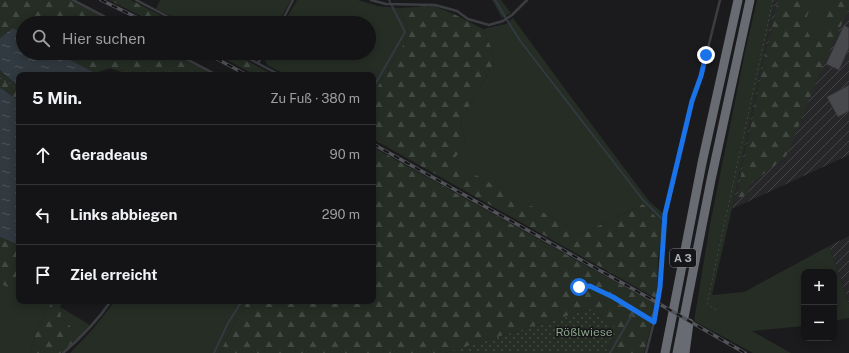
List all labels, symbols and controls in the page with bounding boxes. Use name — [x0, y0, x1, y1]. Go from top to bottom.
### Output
search box — [16, 16, 376, 60]
icon: search — [30, 27, 52, 49]
text: Hier suchen — [62, 30, 145, 47]
route end — [697, 46, 715, 64]
text: 5 Min. — [32, 88, 82, 108]
text: Zu Fuß · 380 m — [270, 91, 360, 106]
icon: ahead — [32, 144, 54, 166]
text: Geradeaus — [70, 146, 148, 163]
text: 90 m — [330, 147, 360, 162]
icon: left — [32, 204, 54, 226]
text: Links abbiegen — [70, 206, 177, 223]
text: 290 m — [322, 207, 360, 222]
road number: A 3 — [670, 249, 696, 267]
icon: arrive — [32, 264, 54, 286]
text: Ziel erreicht — [70, 266, 157, 283]
map controls — [801, 269, 837, 341]
button: + — [801, 269, 837, 305]
route start — [570, 278, 588, 296]
button: − — [801, 305, 837, 341]
park label: Rößlwiese — [555, 325, 613, 339]

